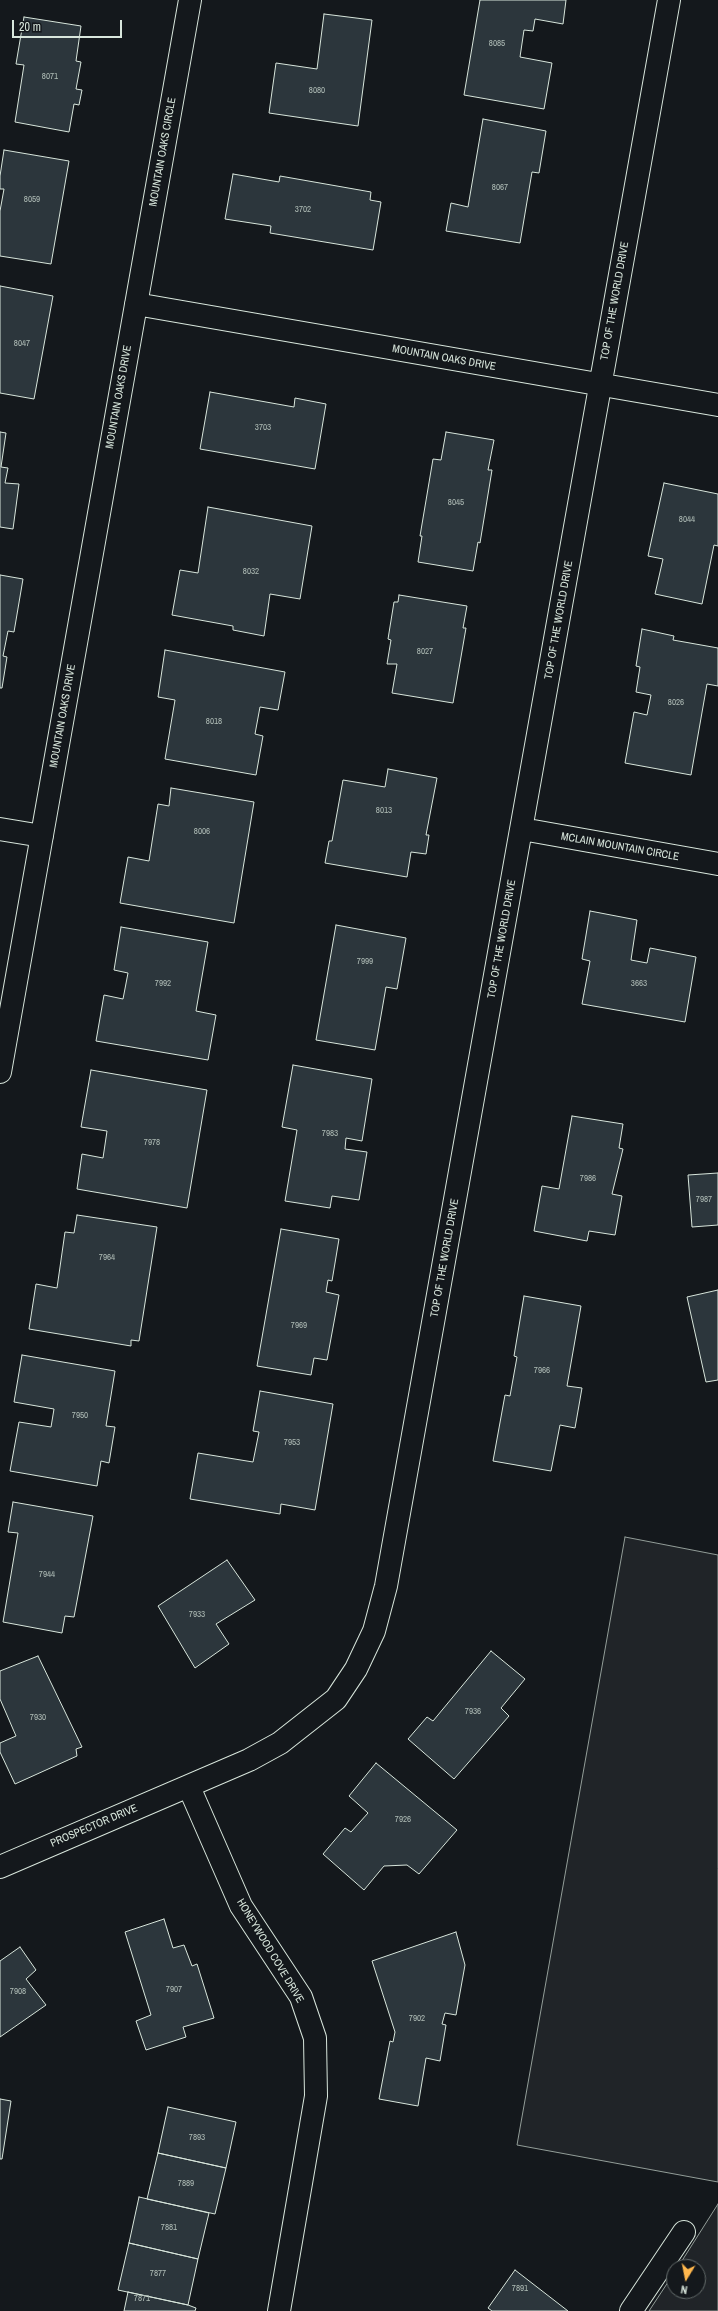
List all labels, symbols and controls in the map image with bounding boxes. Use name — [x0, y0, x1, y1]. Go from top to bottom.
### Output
scale bar — [14, 12, 124, 38]
text: 20 m — [19, 19, 41, 35]
house number: 8085 — [489, 39, 505, 49]
house number: 8071 — [42, 72, 58, 82]
house number: 8080 — [309, 86, 325, 96]
street label: MOUNTAIN OAKS CIRCLE — [147, 96, 179, 208]
house number: 8067 — [492, 183, 508, 193]
house number: 8059 — [24, 195, 40, 205]
house number: 3702 — [295, 205, 311, 215]
street label: TOP OF THE WORLD DRIVE — [598, 241, 632, 361]
house number: 8047 — [14, 339, 30, 349]
street label: MOUNTAIN OAKS DRIVE — [391, 342, 497, 374]
street label: MOUNTAIN OAKS DRIVE — [103, 344, 135, 450]
house number: 3703 — [255, 423, 271, 433]
house number: 8045 — [448, 498, 464, 508]
house number: 8044 — [679, 515, 695, 525]
street label: TOP OF THE WORLD DRIVE — [542, 560, 576, 680]
house number: 8032 — [243, 567, 259, 577]
house number: 8027 — [417, 647, 433, 657]
street label: MOUNTAIN OAKS DRIVE — [47, 663, 79, 769]
house number: 8026 — [668, 698, 684, 708]
house number: 8018 — [206, 717, 222, 727]
house number: 8013 — [376, 806, 392, 816]
house number: 8006 — [194, 827, 210, 837]
street label: MCLAIN MOUNTAIN CIRCLE — [560, 830, 680, 864]
street label: TOP OF THE WORLD DRIVE — [485, 879, 519, 999]
house number: 7999 — [357, 957, 373, 967]
house number: 7992 — [155, 979, 171, 989]
house number: 3663 — [631, 979, 647, 989]
house number: 7983 — [322, 1129, 338, 1139]
house number: 7978 — [144, 1138, 160, 1148]
house number: 7986 — [580, 1174, 596, 1184]
house number: 7987 — [696, 1195, 712, 1205]
street label: TOP OF THE WORLD DRIVE — [428, 1198, 462, 1318]
house number: 7964 — [99, 1253, 115, 1263]
house number: 7969 — [291, 1321, 307, 1331]
house number: 7966 — [534, 1366, 550, 1376]
house number: 7950 — [72, 1411, 88, 1421]
house number: 7953 — [284, 1438, 300, 1448]
house number: 7944 — [39, 1570, 55, 1580]
house number: 7933 — [189, 1610, 205, 1620]
house number: 7936 — [465, 1707, 481, 1717]
house number: 7930 — [30, 1713, 46, 1723]
street label: PROSPECTOR DRIVE — [49, 1802, 139, 1850]
house number: 7926 — [395, 1815, 411, 1825]
street label: HONEYWOOD COVE DRIVE — [234, 1896, 306, 2006]
house number: 7907 — [166, 1985, 182, 1995]
house number: 7908 — [10, 1987, 26, 1997]
house number: 7902 — [409, 2014, 425, 2024]
house number: 7893 — [189, 2133, 205, 2143]
house number: 7889 — [178, 2179, 194, 2189]
house number: 7881 — [161, 2223, 177, 2233]
north arrow — [666, 2259, 706, 2299]
house number: 7877 — [150, 2269, 166, 2279]
text: N — [680, 2282, 689, 2297]
house number: 7891 — [512, 2284, 528, 2294]
house number: 7871 — [134, 2294, 150, 2304]

